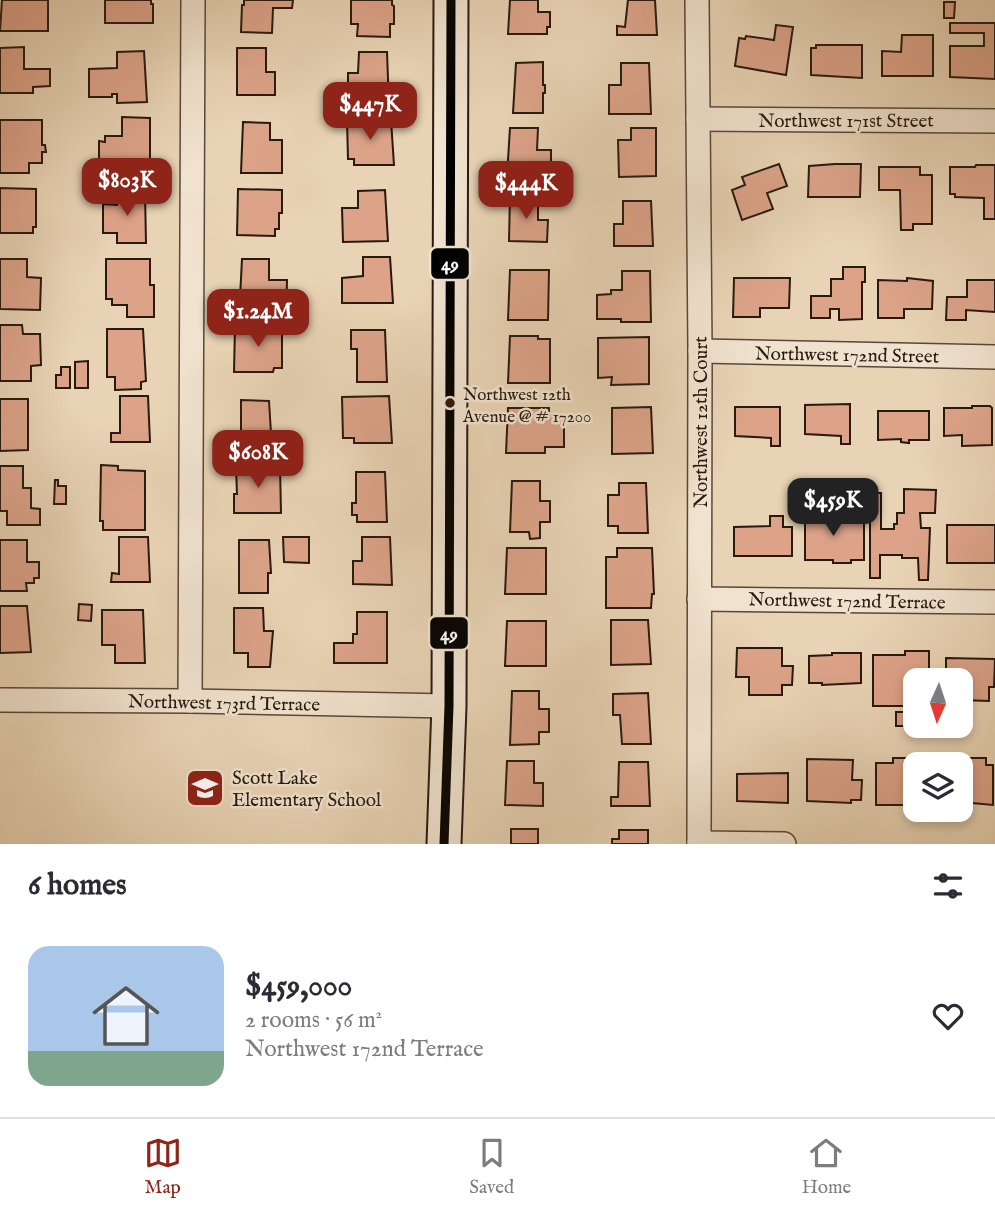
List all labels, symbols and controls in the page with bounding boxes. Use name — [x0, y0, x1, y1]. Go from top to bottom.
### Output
pin: $447K — [321, 82, 419, 142]
text: $447K — [339, 90, 401, 119]
street label: Northwest 171st Street — [758, 110, 934, 134]
pin: $803K — [78, 158, 176, 218]
pin: $444K — [477, 162, 575, 221]
text: $803K — [98, 166, 156, 195]
text: $444K — [494, 169, 558, 198]
line badge: 49 — [430, 247, 470, 280]
text: 49 — [441, 253, 459, 277]
pin: $1.24M — [201, 290, 315, 349]
text: $1.24M — [223, 297, 293, 326]
street label: Northwest 12th Court — [690, 336, 714, 508]
street label: Northwest 172nd Street — [755, 342, 940, 370]
place label: Northwest 12th Avenue @ # 17200 — [462, 385, 591, 428]
marker: Northwest 12th Avenue @ # 17200 — [443, 396, 457, 410]
pin: $608K — [209, 430, 307, 490]
text: $608K — [228, 438, 288, 467]
pin: $459K — [784, 478, 882, 538]
text: $459K — [804, 486, 862, 515]
street label: Northwest 172nd Terrace — [748, 588, 946, 616]
line badge: 49 — [429, 616, 469, 650]
text: 49 — [440, 623, 458, 647]
north arrow — [903, 668, 973, 738]
map controls — [903, 668, 973, 822]
street label: Northwest 173rd Terrace — [128, 690, 321, 718]
button: layers — [903, 752, 973, 822]
school or university icon: Scott Lake Elementary School — [184, 767, 226, 809]
place label: Scott Lake Elementary School — [232, 767, 382, 813]
text: 6 homes — [28, 867, 127, 905]
icon: filters — [929, 867, 967, 905]
text: $459,000 — [245, 968, 352, 1006]
icon: home — [84, 974, 168, 1058]
icon: heart — [929, 997, 967, 1035]
text: 2 rooms · 56 m² — [245, 1006, 382, 1035]
text: Northwest 172nd Terrace — [245, 1035, 484, 1064]
tab: Map — [144, 1134, 182, 1200]
tab: Saved — [469, 1134, 514, 1200]
tab: Home — [802, 1134, 851, 1200]

